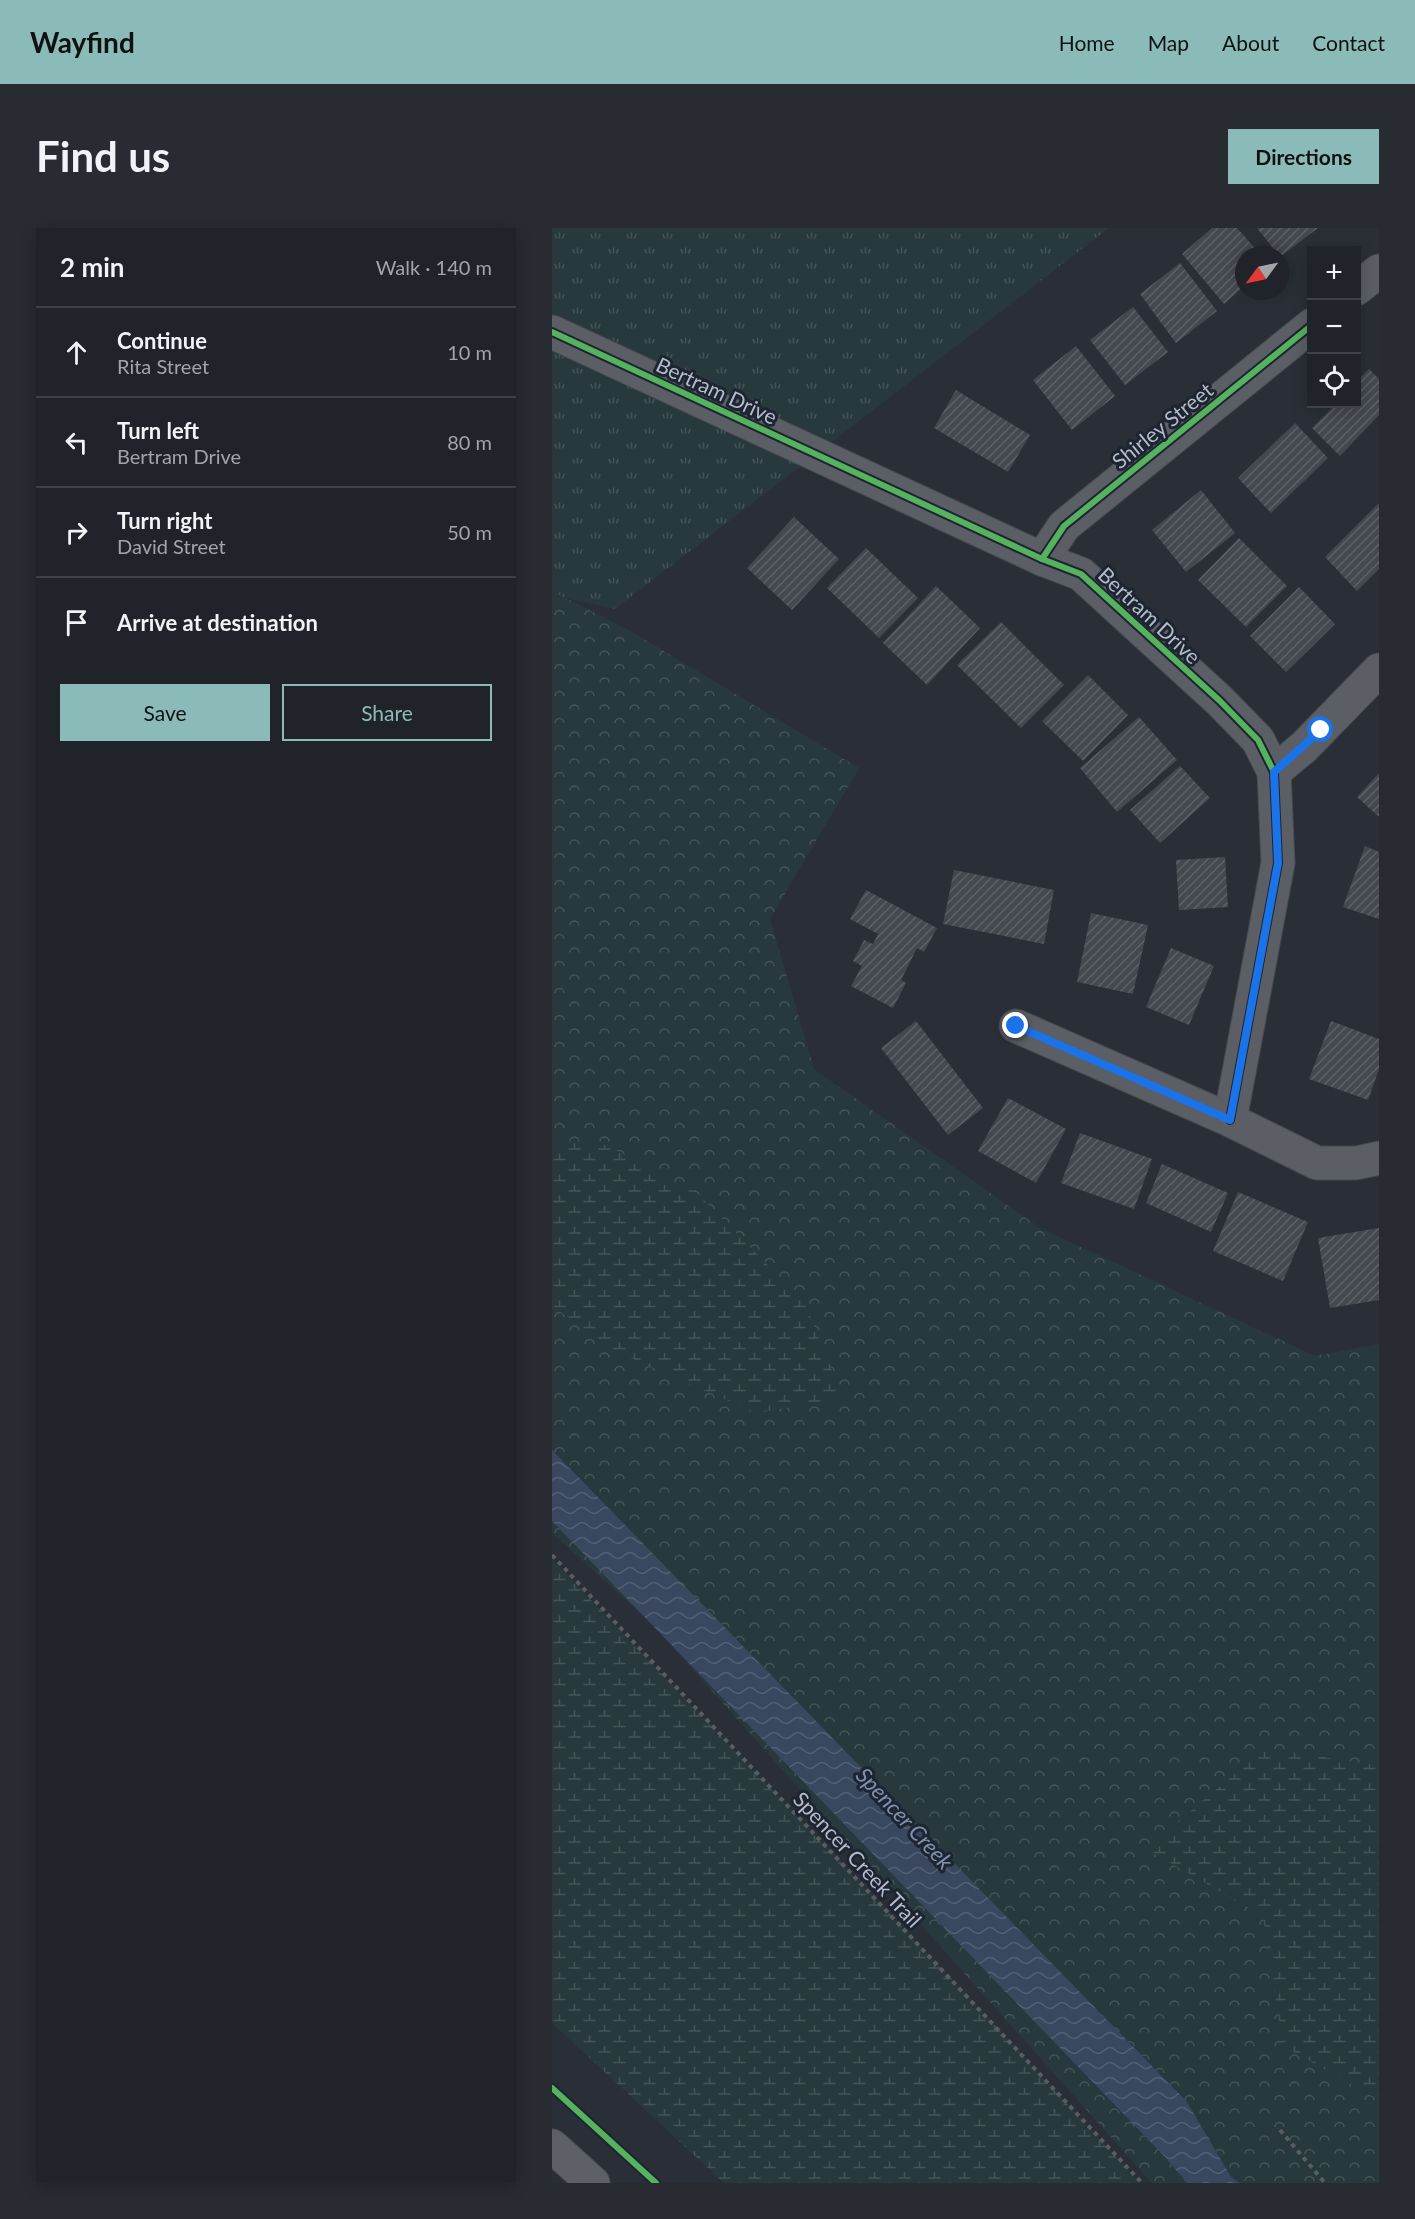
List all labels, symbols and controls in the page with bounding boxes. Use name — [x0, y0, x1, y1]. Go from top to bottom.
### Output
text: Wayfind — [30, 25, 135, 59]
text: Home — [1059, 30, 1115, 55]
text: Map — [1148, 30, 1189, 55]
text: About — [1222, 30, 1279, 55]
text: Contact — [1312, 30, 1385, 55]
button: Directions — [1228, 129, 1379, 184]
text: Find us — [36, 131, 170, 181]
north arrow — [1235, 246, 1289, 300]
map controls — [1307, 246, 1361, 408]
button: + — [1307, 246, 1361, 300]
text: 2 min — [60, 251, 124, 283]
text: Walk · 140 m — [376, 255, 492, 279]
button: − — [1307, 300, 1361, 354]
text: Continue — [117, 327, 207, 354]
icon: ahead — [60, 336, 93, 369]
text: 10 m — [447, 340, 492, 364]
street label: Bertram Drive — [653, 351, 781, 429]
text: Rita Street — [117, 354, 209, 378]
button: locate — [1307, 354, 1361, 408]
street label: Shirley Street — [1107, 376, 1218, 473]
text: Turn left — [117, 417, 199, 444]
icon: left — [60, 426, 93, 459]
text: 80 m — [447, 430, 492, 454]
text: Bertram Drive — [117, 444, 241, 468]
text: Turn right — [117, 507, 212, 534]
icon: right — [60, 516, 93, 549]
text: 50 m — [447, 520, 492, 544]
text: David Street — [117, 534, 226, 558]
street label: Bertram Drive — [1094, 561, 1206, 669]
icon: arrive — [60, 606, 93, 639]
text: Arrive at destination — [117, 609, 318, 636]
button: Save — [60, 684, 270, 741]
button: Share — [282, 684, 492, 741]
route start — [1307, 716, 1333, 742]
route end — [1002, 1012, 1028, 1038]
water label: Spencer Creek — [851, 1761, 959, 1875]
street label: Spencer Creek Trail — [789, 1786, 927, 1932]

